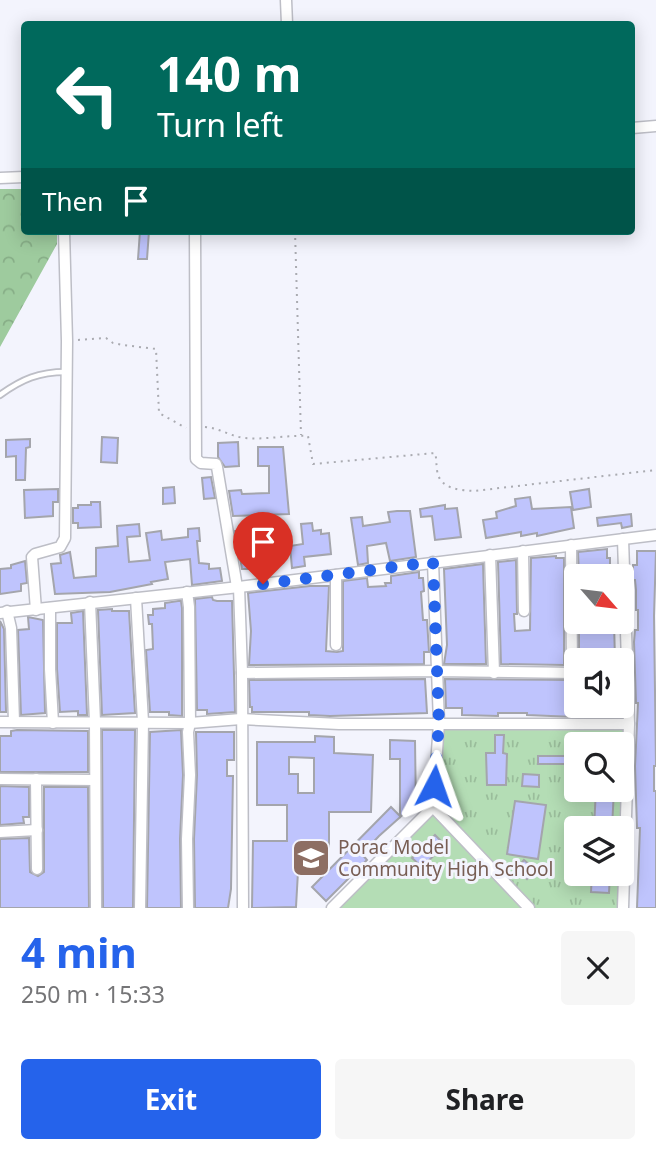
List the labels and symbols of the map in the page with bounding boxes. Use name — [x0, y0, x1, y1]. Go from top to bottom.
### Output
pin — [233, 512, 293, 584]
north arrow — [564, 564, 634, 634]
position arrow — [397, 749, 471, 823]
place label: Porac Model Community High School — [338, 834, 553, 882]
school or university icon: Porac Model Community High School — [290, 837, 332, 879]

